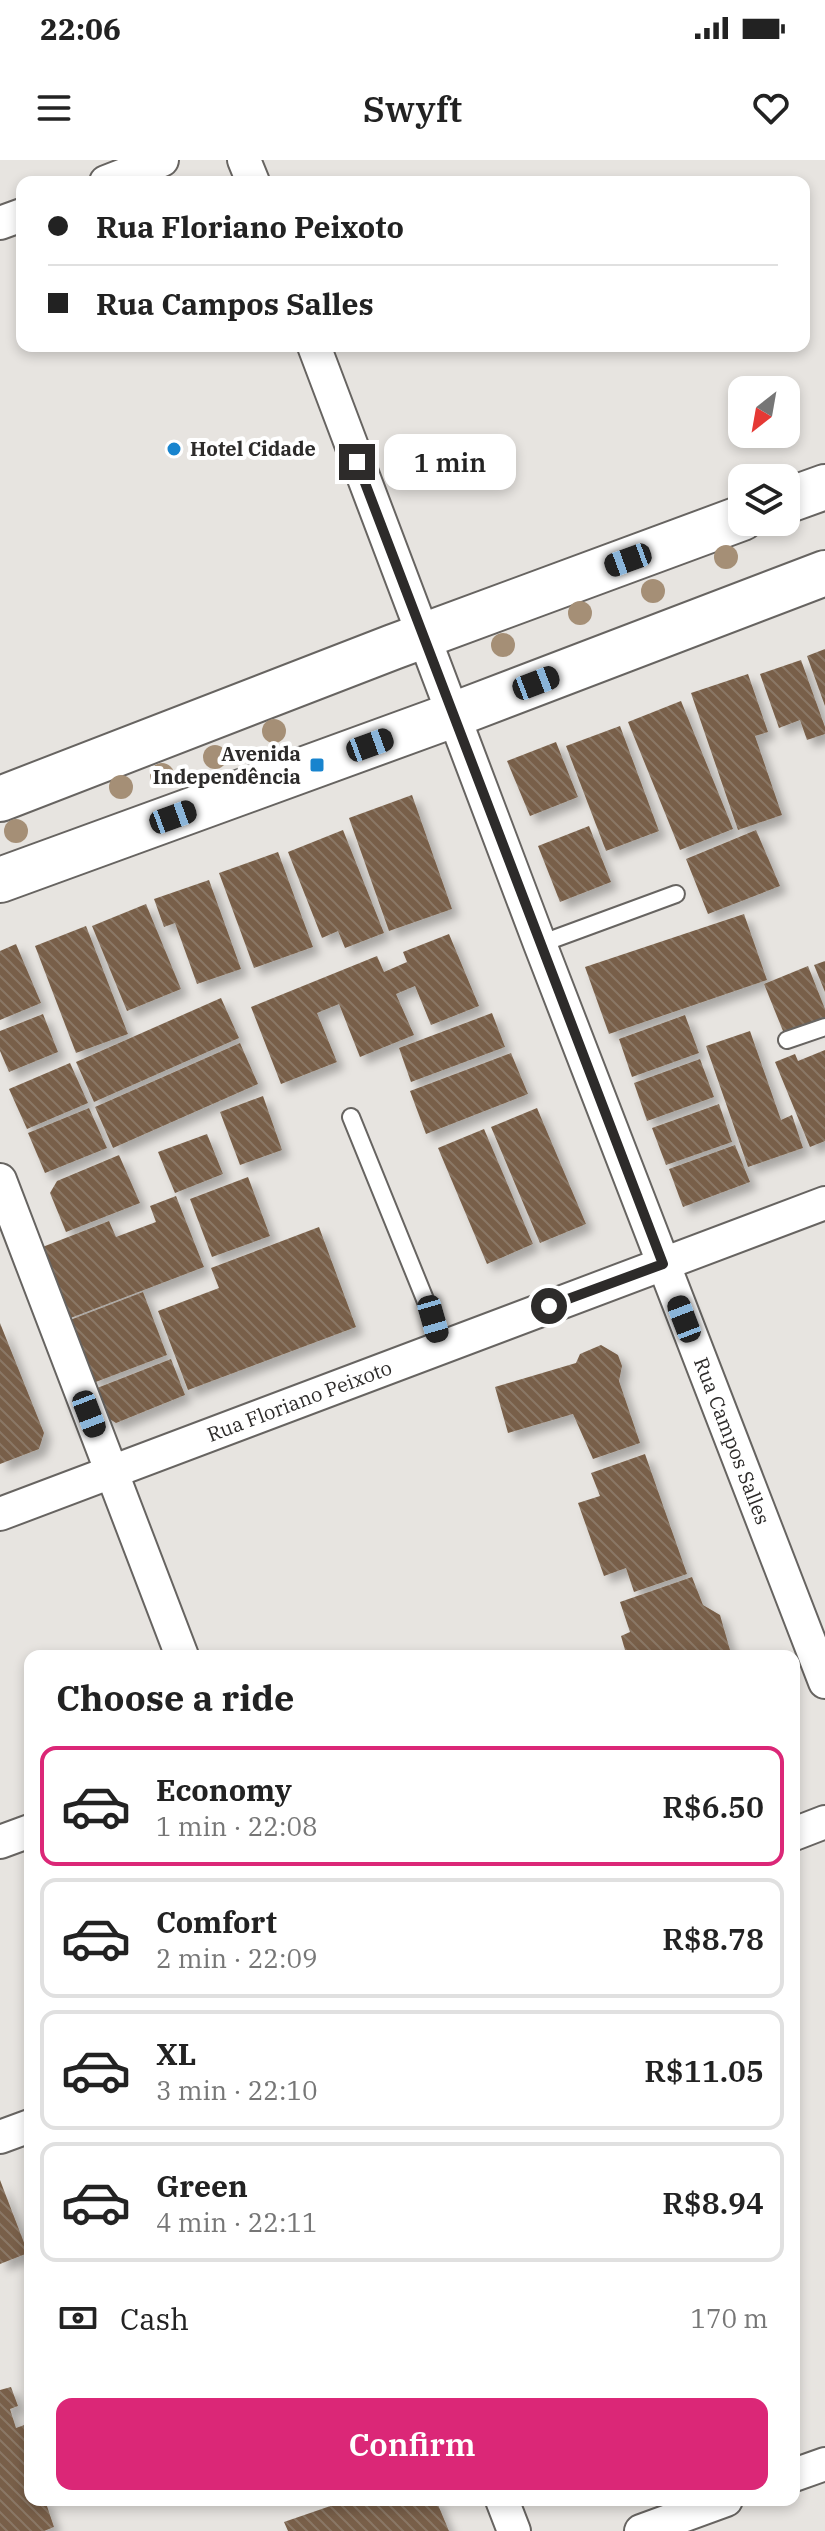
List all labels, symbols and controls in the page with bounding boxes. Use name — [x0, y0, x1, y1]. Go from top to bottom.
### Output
text: 22:06 — [40, 9, 121, 48]
text: Swyft — [363, 85, 462, 132]
icon: menu — [32, 86, 76, 130]
icon: heart — [749, 86, 793, 130]
text: Rua Floriano Peixoto — [96, 207, 404, 246]
text: Rua Campos Salles — [96, 284, 374, 323]
north arrow — [728, 376, 800, 448]
map controls — [728, 376, 800, 536]
callout: 1 min — [385, 434, 517, 490]
place label: Hotel Cidade — [190, 435, 316, 462]
marker: Hotel Cidade — [165, 440, 183, 458]
route end — [339, 444, 375, 480]
text: 1 min — [414, 445, 486, 479]
button: layers — [728, 464, 800, 536]
car — [601, 541, 655, 579]
car — [509, 663, 563, 703]
car — [343, 726, 397, 764]
place label: Avenida Independência — [153, 740, 301, 790]
marker: Avenida Independência — [308, 756, 326, 774]
car — [146, 798, 200, 836]
route start — [531, 1288, 567, 1324]
car — [664, 1292, 704, 1346]
car — [415, 1293, 451, 1345]
street label: Rua Campos Salles — [688, 1353, 777, 1528]
street label: Rua Floriano Peixoto — [203, 1354, 396, 1448]
car — [69, 1387, 109, 1441]
text: Choose a ride — [56, 1674, 295, 1721]
icon: car — [60, 1770, 132, 1842]
text: Economy — [156, 1770, 292, 1809]
text: R$6.50 — [662, 1787, 764, 1826]
text: 1 min · 22:08 — [156, 1809, 318, 1843]
icon: car — [60, 1902, 132, 1974]
text: Comfort — [156, 1902, 277, 1941]
text: R$8.78 — [662, 1919, 764, 1958]
text: 2 min · 22:09 — [156, 1941, 318, 1975]
icon: car — [60, 2034, 132, 2106]
text: XL — [156, 2034, 196, 2073]
text: R$11.05 — [644, 2051, 764, 2090]
text: 3 min · 22:10 — [156, 2073, 318, 2107]
icon: car — [60, 2166, 132, 2238]
text: Green — [156, 2166, 248, 2205]
text: R$8.94 — [662, 2183, 764, 2222]
text: 4 min · 22:11 — [156, 2205, 318, 2239]
icon: cash — [56, 2296, 100, 2340]
text: Cash — [120, 2299, 189, 2338]
text: 170 m — [690, 2301, 768, 2335]
button: Confirm — [56, 2398, 768, 2490]

